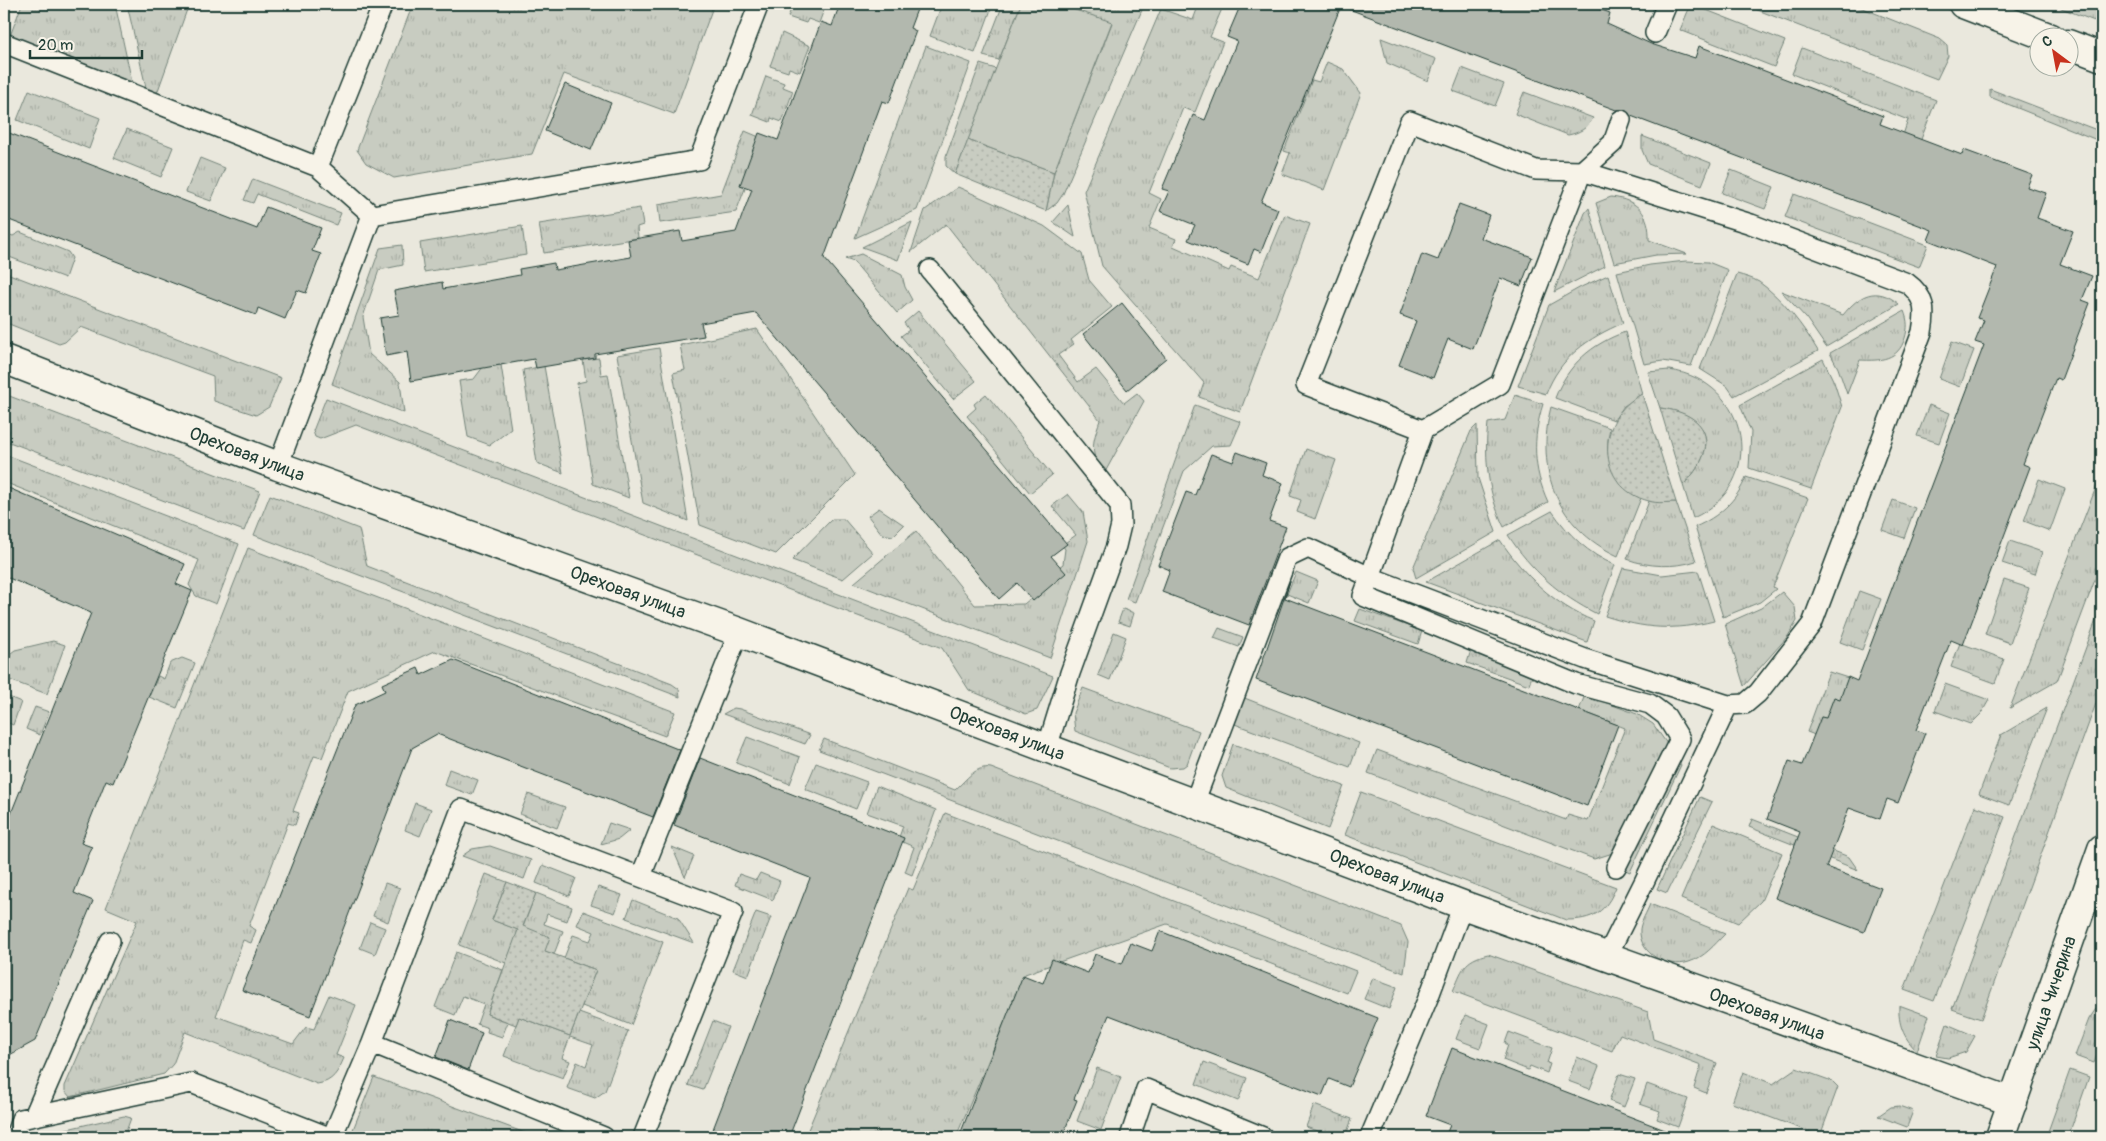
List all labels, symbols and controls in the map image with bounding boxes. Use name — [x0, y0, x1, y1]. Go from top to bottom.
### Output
scale bar — [30, 28, 142, 60]
north arrow — [2028, 28, 2078, 78]
text: С — [2039, 32, 2056, 51]
text: 20 m — [38, 36, 73, 55]
street label: Ореховая улица — [186, 422, 308, 487]
street label: Ореховая улица — [567, 561, 689, 624]
street label: Ореховая улица — [946, 701, 1068, 766]
street label: Ореховая улица — [1326, 844, 1448, 909]
street label: улица Чичерина — [2021, 933, 2082, 1054]
street label: Ореховая улица — [1706, 983, 1828, 1046]

